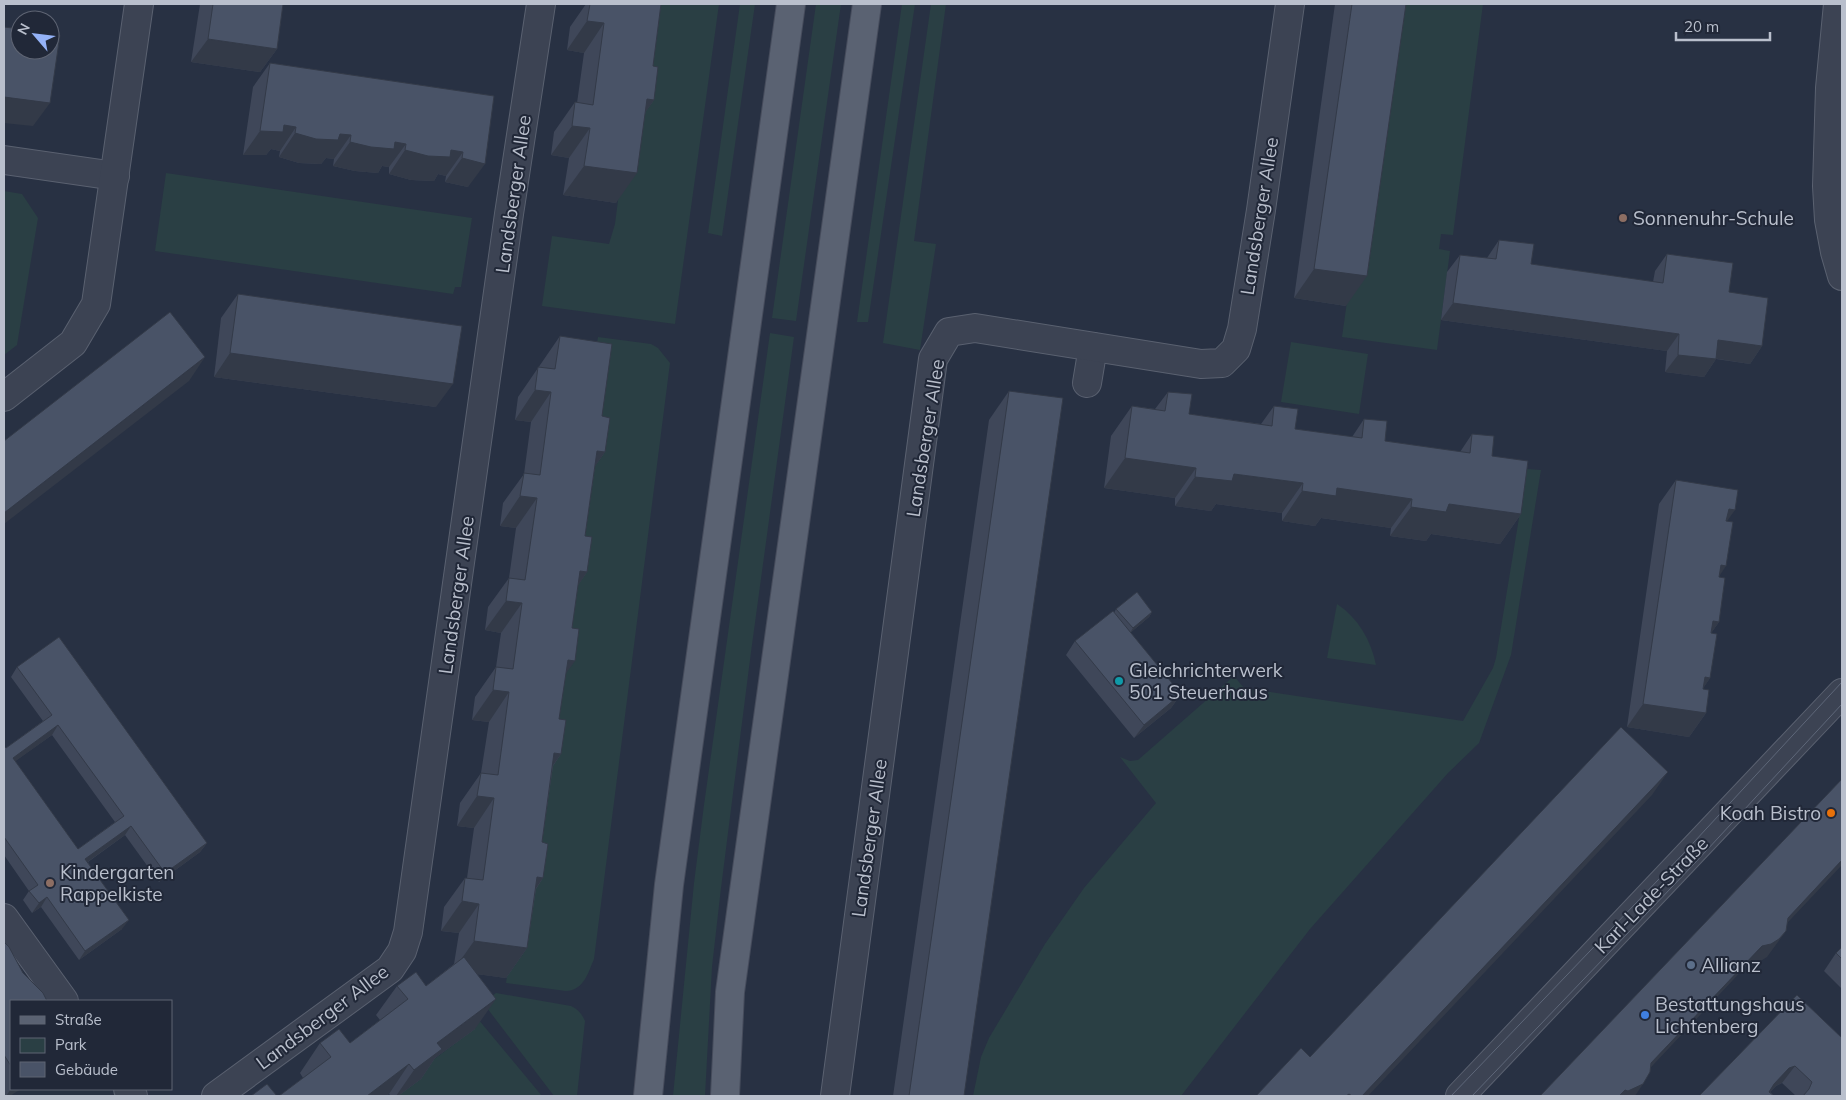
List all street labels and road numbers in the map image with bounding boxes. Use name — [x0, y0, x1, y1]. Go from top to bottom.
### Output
street label: Landsberger Allee — [490, 113, 536, 275]
street label: Landsberger Allee — [1235, 135, 1283, 297]
street label: Landsberger Allee — [901, 357, 949, 519]
street label: Landsberger Allee — [433, 514, 479, 676]
street label: Landsberger Allee — [846, 757, 892, 919]
street label: Karl-Lade-Straße — [1589, 831, 1713, 959]
street label: Landsberger Allee — [251, 959, 393, 1075]

